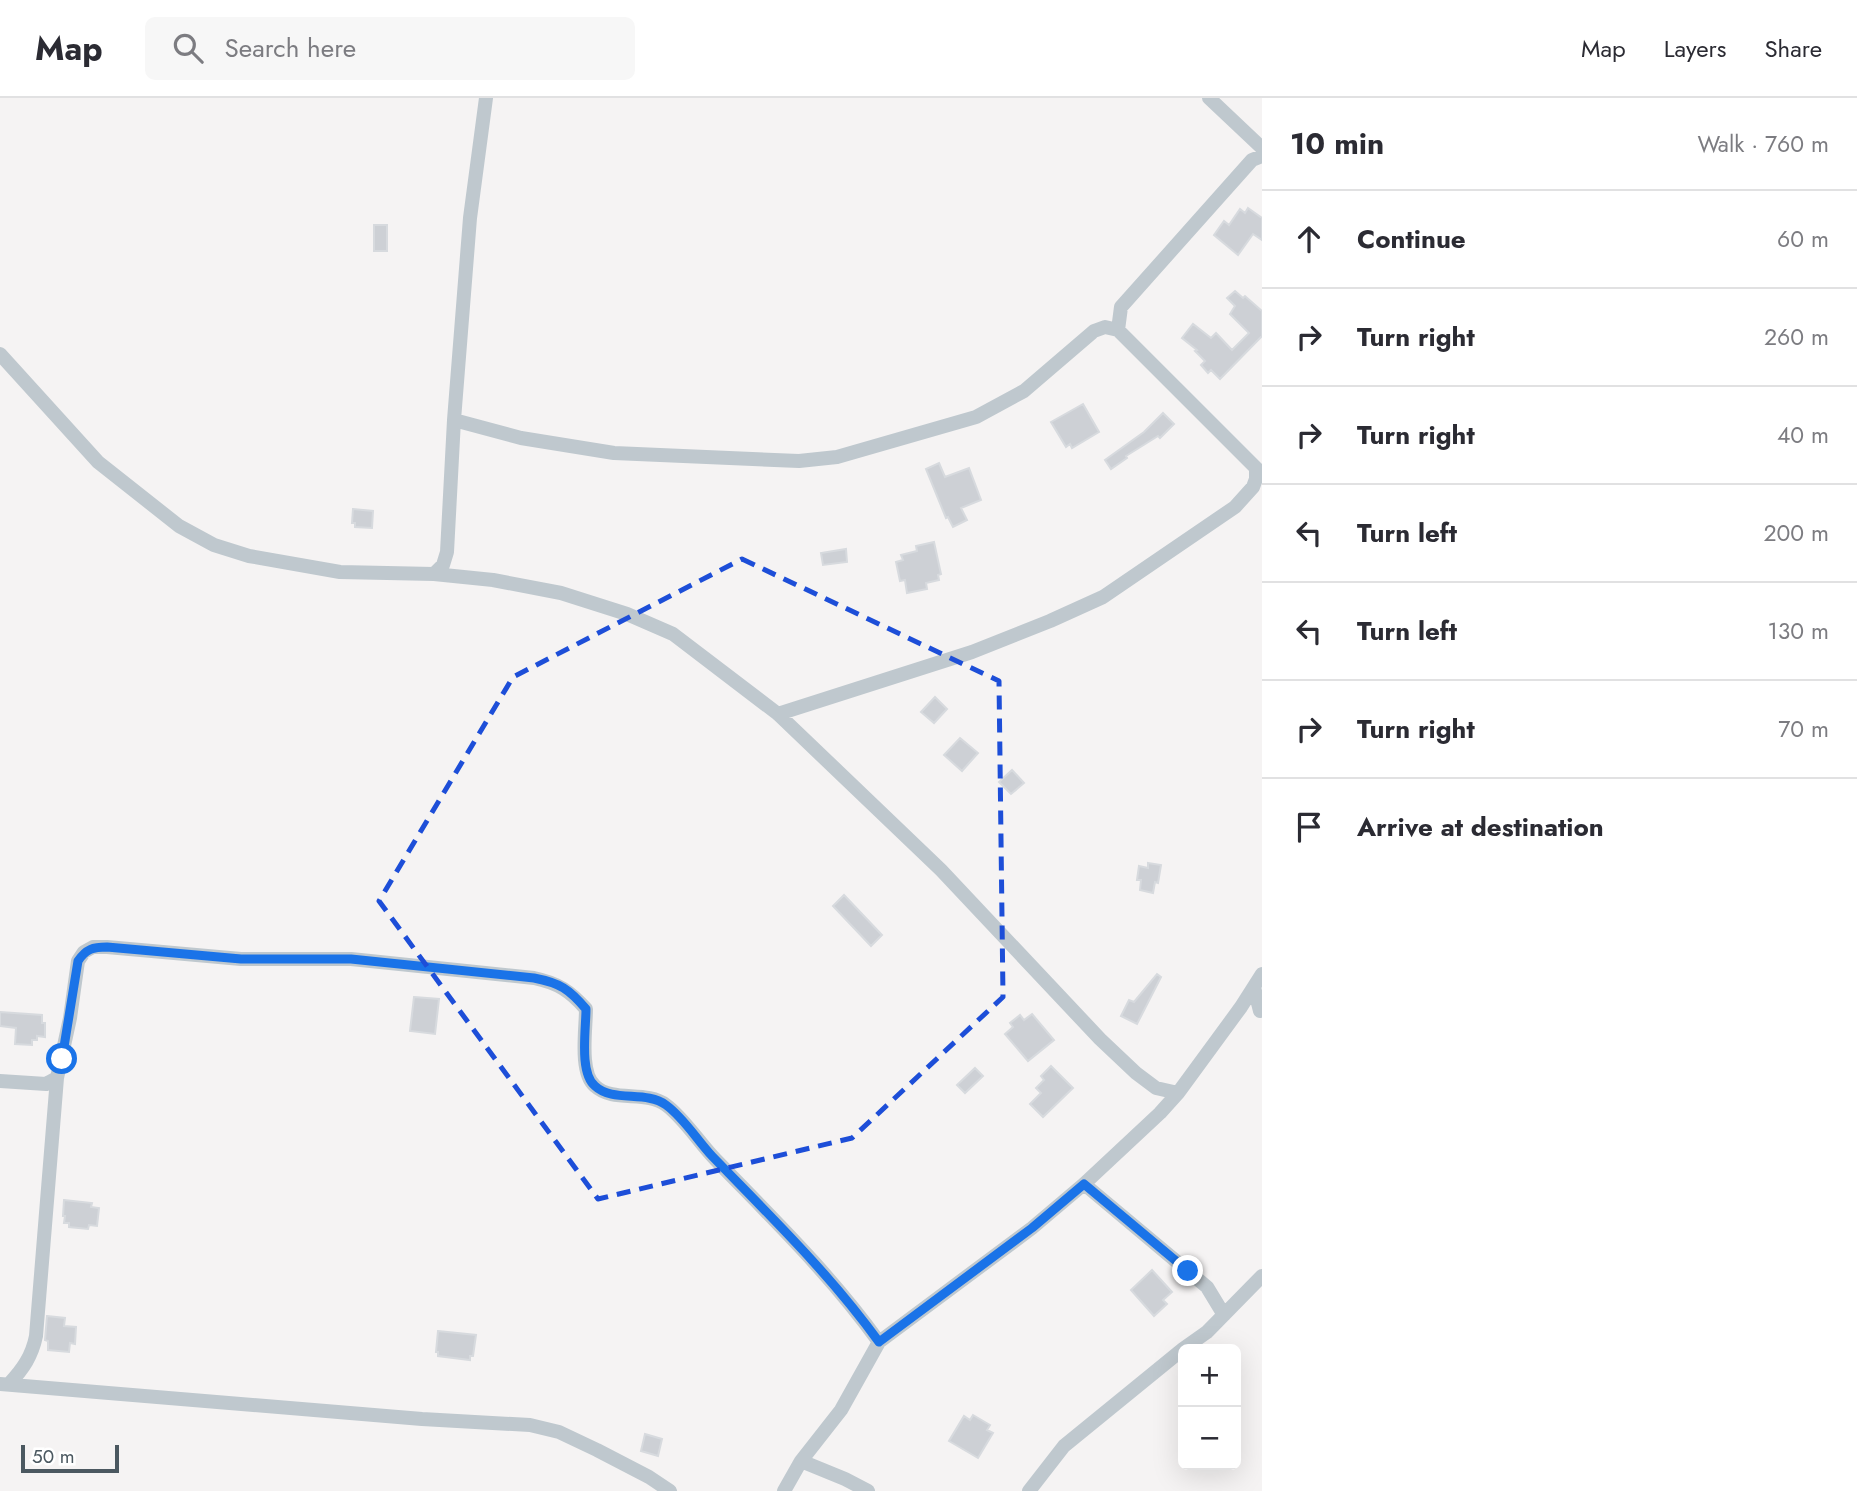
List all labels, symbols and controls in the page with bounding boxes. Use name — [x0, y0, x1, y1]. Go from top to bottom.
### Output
search box — [145, 17, 635, 80]
text: Map — [35, 25, 103, 72]
icon: search — [169, 29, 207, 67]
text: Search here — [225, 29, 356, 67]
text: Map — [1581, 31, 1626, 66]
text: Layers — [1664, 31, 1726, 66]
text: Share — [1764, 31, 1822, 66]
text: 10 min — [1290, 122, 1384, 165]
text: Walk · 760 m — [1697, 127, 1829, 161]
icon: ahead — [1290, 220, 1328, 258]
text: Continue — [1357, 220, 1466, 258]
text: 60 m — [1777, 222, 1829, 256]
icon: right — [1290, 318, 1328, 356]
text: Turn right — [1357, 318, 1475, 356]
text: 260 m — [1764, 320, 1829, 354]
icon: right — [1290, 416, 1328, 454]
text: Turn right — [1357, 416, 1475, 454]
text: 40 m — [1777, 418, 1829, 452]
icon: left — [1290, 514, 1328, 552]
text: Turn left — [1357, 514, 1457, 552]
text: 200 m — [1763, 516, 1829, 550]
icon: left — [1290, 612, 1328, 650]
text: Turn left — [1357, 612, 1457, 650]
text: 130 m — [1767, 614, 1829, 648]
icon: right — [1290, 710, 1328, 748]
text: Turn right — [1357, 710, 1475, 748]
text: 70 m — [1778, 712, 1829, 746]
icon: arrive — [1290, 808, 1328, 846]
text: Arrive at destination — [1357, 808, 1604, 846]
route start — [46, 1043, 77, 1074]
route end — [1172, 1255, 1203, 1286]
map controls — [1178, 1344, 1241, 1470]
button: + — [1178, 1344, 1241, 1407]
button: − — [1178, 1407, 1241, 1470]
scale bar — [21, 1442, 119, 1474]
text: 50 m — [32, 1443, 75, 1470]

